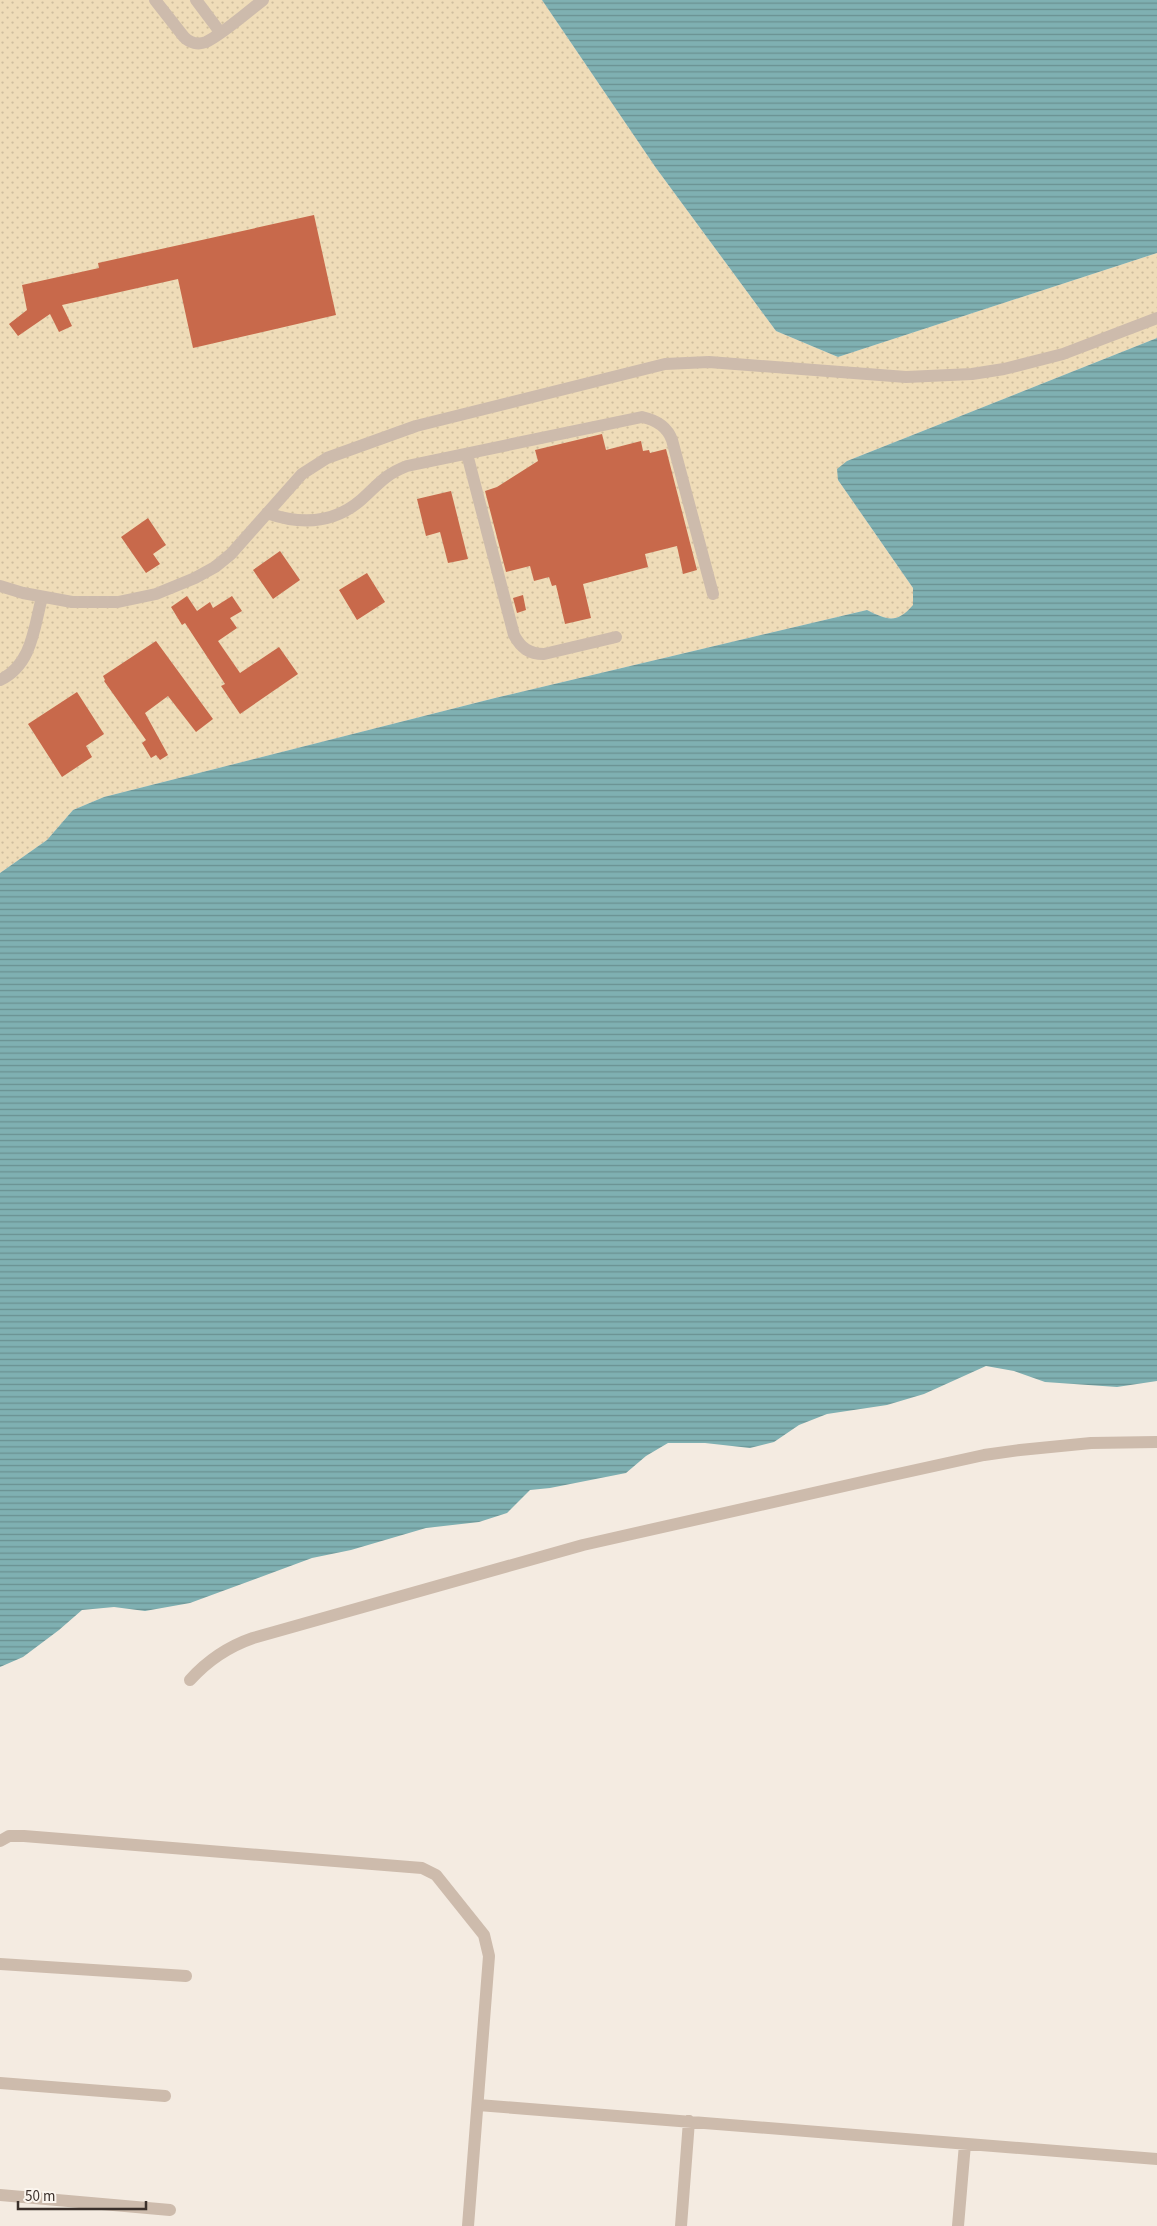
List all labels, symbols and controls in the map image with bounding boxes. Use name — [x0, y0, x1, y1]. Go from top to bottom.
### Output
scale bar — [18, 2178, 145, 2210]
text: 50 m — [25, 2186, 55, 2207]

